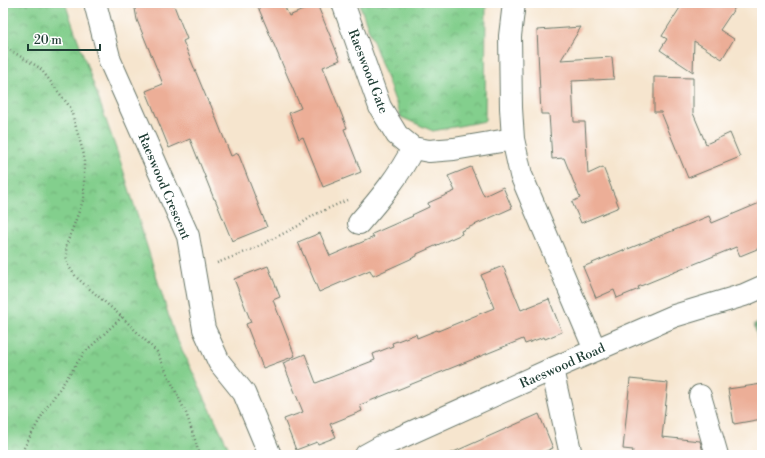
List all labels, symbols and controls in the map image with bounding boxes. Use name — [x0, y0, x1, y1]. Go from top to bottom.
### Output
scale bar — [28, 26, 100, 52]
street label: Raeswood Gate — [345, 27, 392, 116]
text: 20 m — [34, 33, 62, 48]
street label: Raeswood Crescent — [134, 131, 194, 242]
street label: Raeswood Road — [517, 340, 608, 392]

